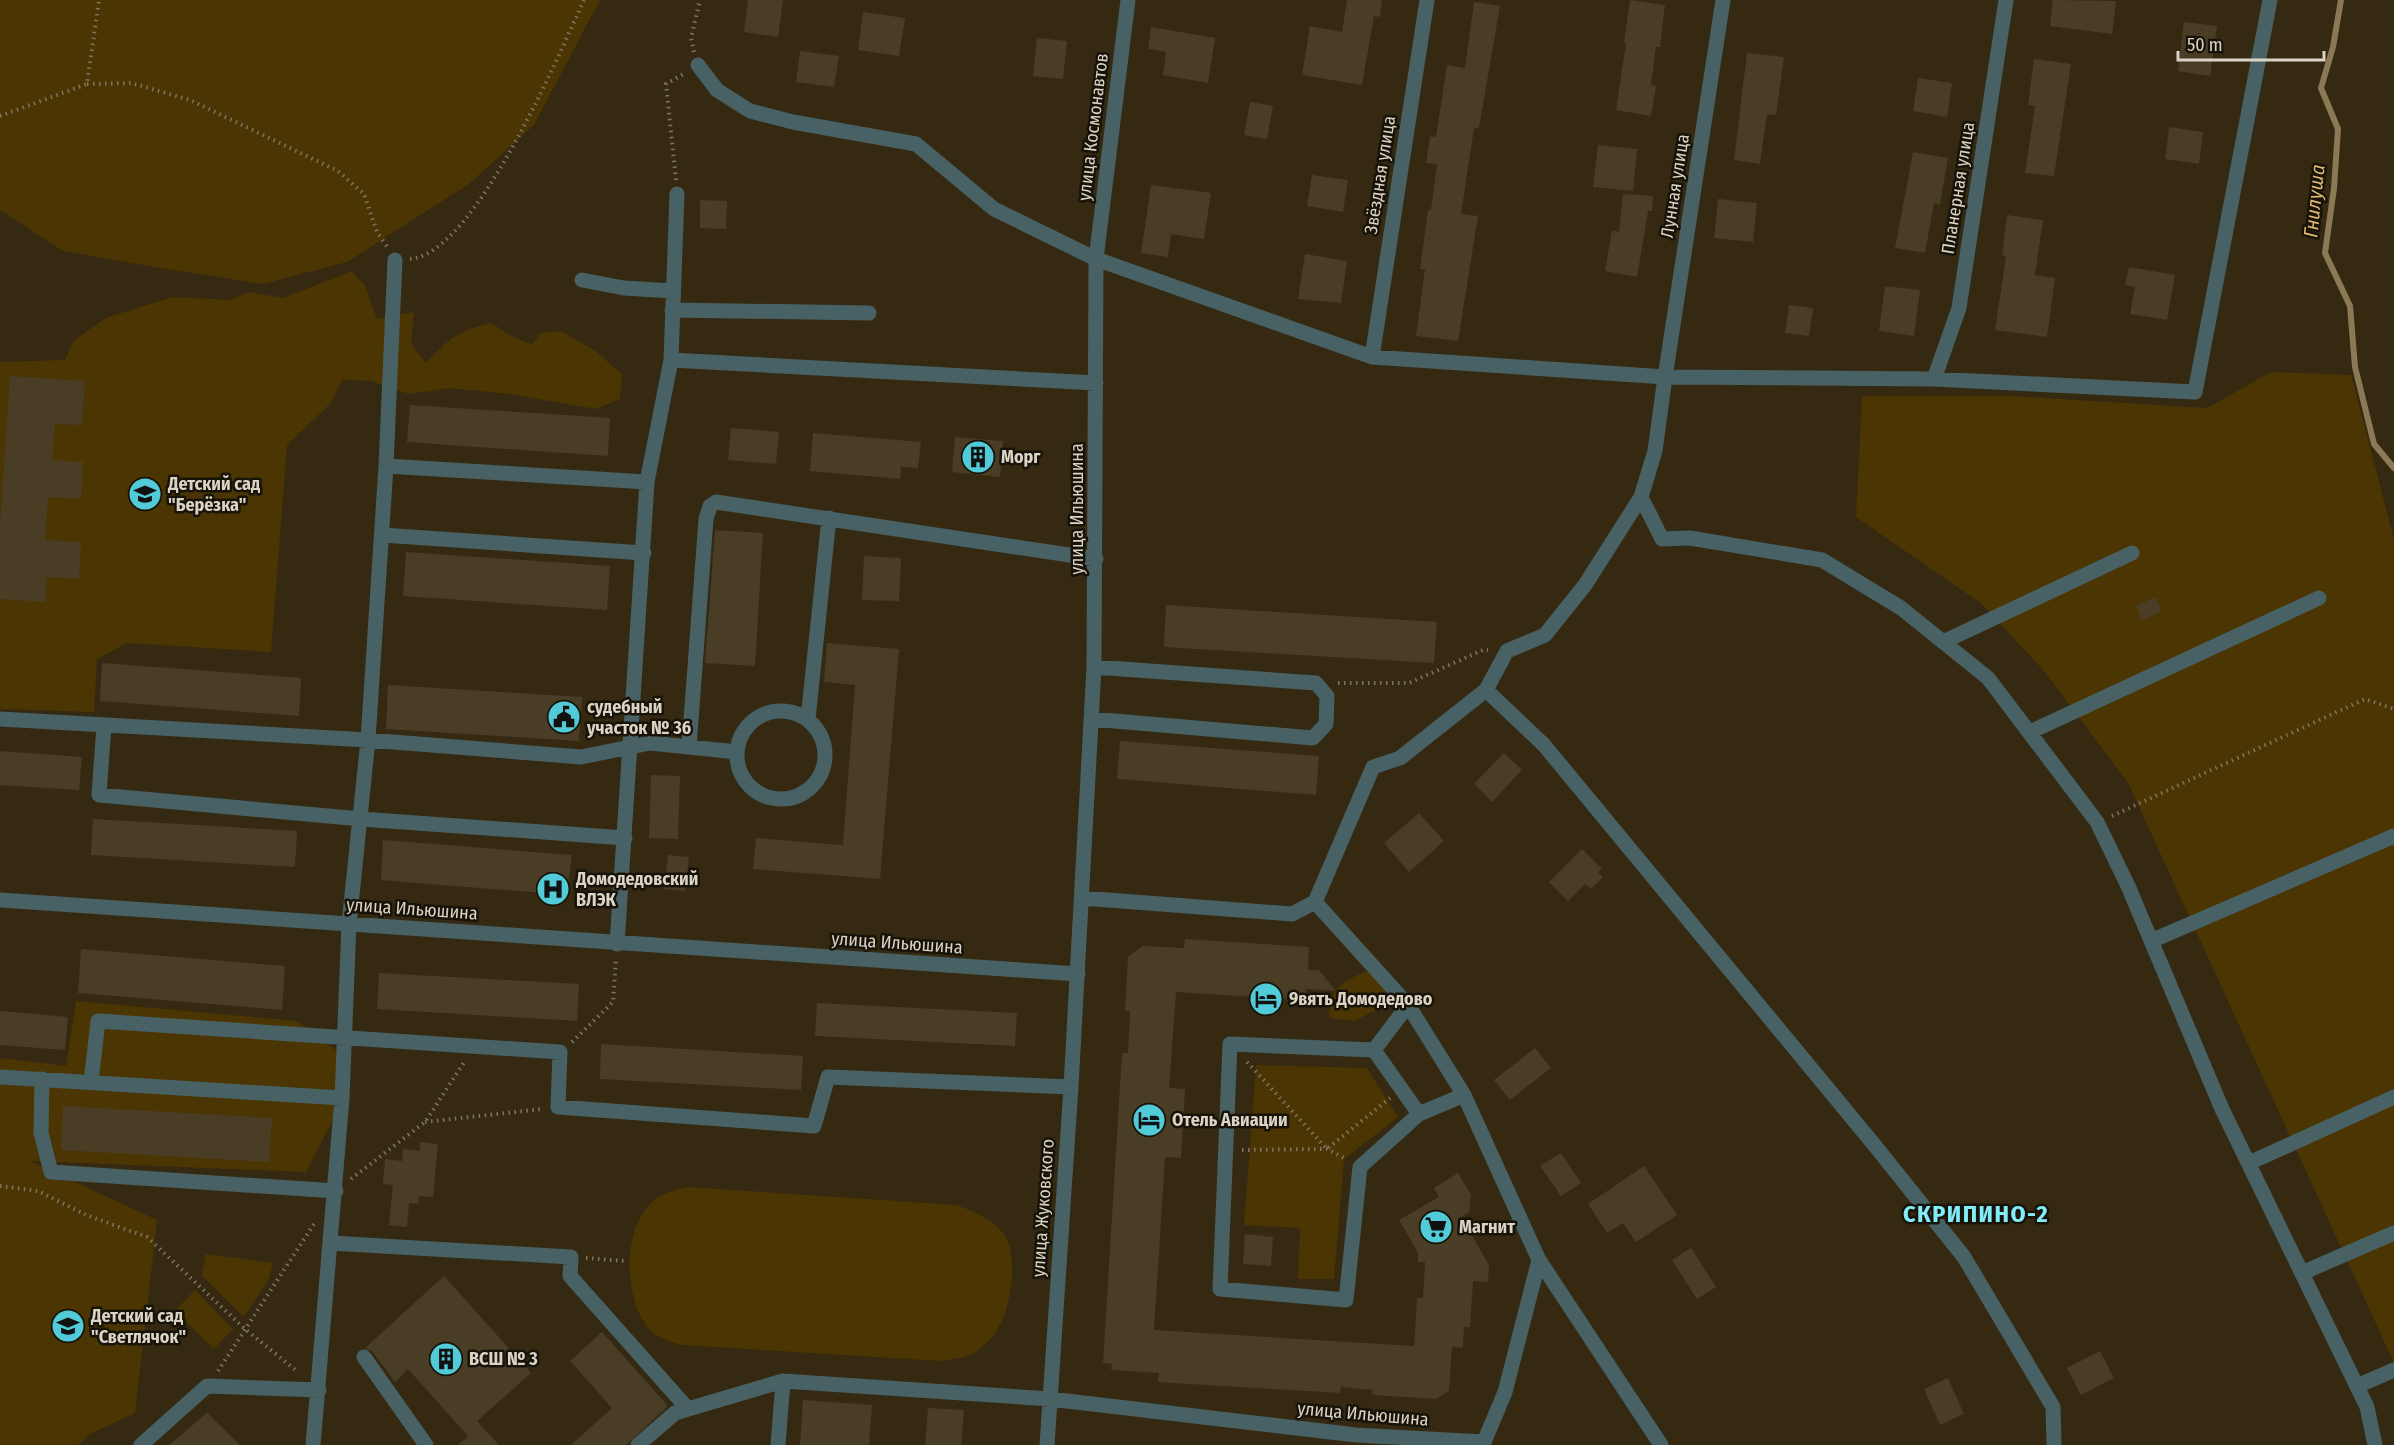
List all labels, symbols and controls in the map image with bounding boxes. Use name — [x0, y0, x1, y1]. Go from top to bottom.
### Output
scale bar — [2178, 24, 2324, 62]
text: 50 m — [2187, 34, 2223, 56]
street label: улица Космонавтов — [1073, 52, 1113, 202]
street label: Звёздная улица — [1360, 114, 1400, 236]
street label: Планерная улица — [1937, 120, 1979, 256]
street label: Лунная улица — [1656, 132, 1694, 240]
water label: Гнилуша — [2298, 163, 2330, 239]
building icon: Морг — [960, 439, 996, 475]
street label: улица Ильюшина — [1066, 443, 1088, 575]
place label: Морг — [1001, 446, 1041, 468]
place label: Детский сад "Берёзка" — [167, 473, 260, 516]
school or university icon: Детский сад "Берёзка" — [127, 476, 163, 512]
place label: судебный участок № 36 — [586, 696, 691, 739]
public building icon: судебный участок № 36 — [546, 699, 582, 735]
place label: Домодедовский ВЛЭК — [575, 868, 698, 911]
hospital icon: Домодедовский ВЛЭК — [535, 871, 571, 907]
street label: улица Ильюшина — [346, 893, 479, 925]
street label: улица Ильюшина — [831, 927, 964, 959]
hotel icon: 9вять Домодедово — [1248, 981, 1284, 1017]
place label: 9вять Домодедово — [1289, 988, 1433, 1010]
hotel icon: Отель Авиации — [1131, 1102, 1167, 1138]
place label: Отель Авиации — [1172, 1109, 1288, 1131]
street label: улица Жуковского — [1027, 1138, 1059, 1278]
district label: СКРИПИНО-2 — [1903, 1200, 2049, 1228]
supermarket icon: Магнит — [1418, 1209, 1454, 1245]
place label: Магнит — [1459, 1216, 1515, 1238]
place label: Детский сад "Светлячок" — [90, 1305, 186, 1348]
school or university icon: Детский сад "Светлячок" — [50, 1308, 86, 1344]
building icon: ВСШ № 3 — [428, 1341, 464, 1377]
place label: ВСШ № 3 — [469, 1348, 538, 1370]
street label: улица Ильюшина — [1297, 1397, 1430, 1431]

